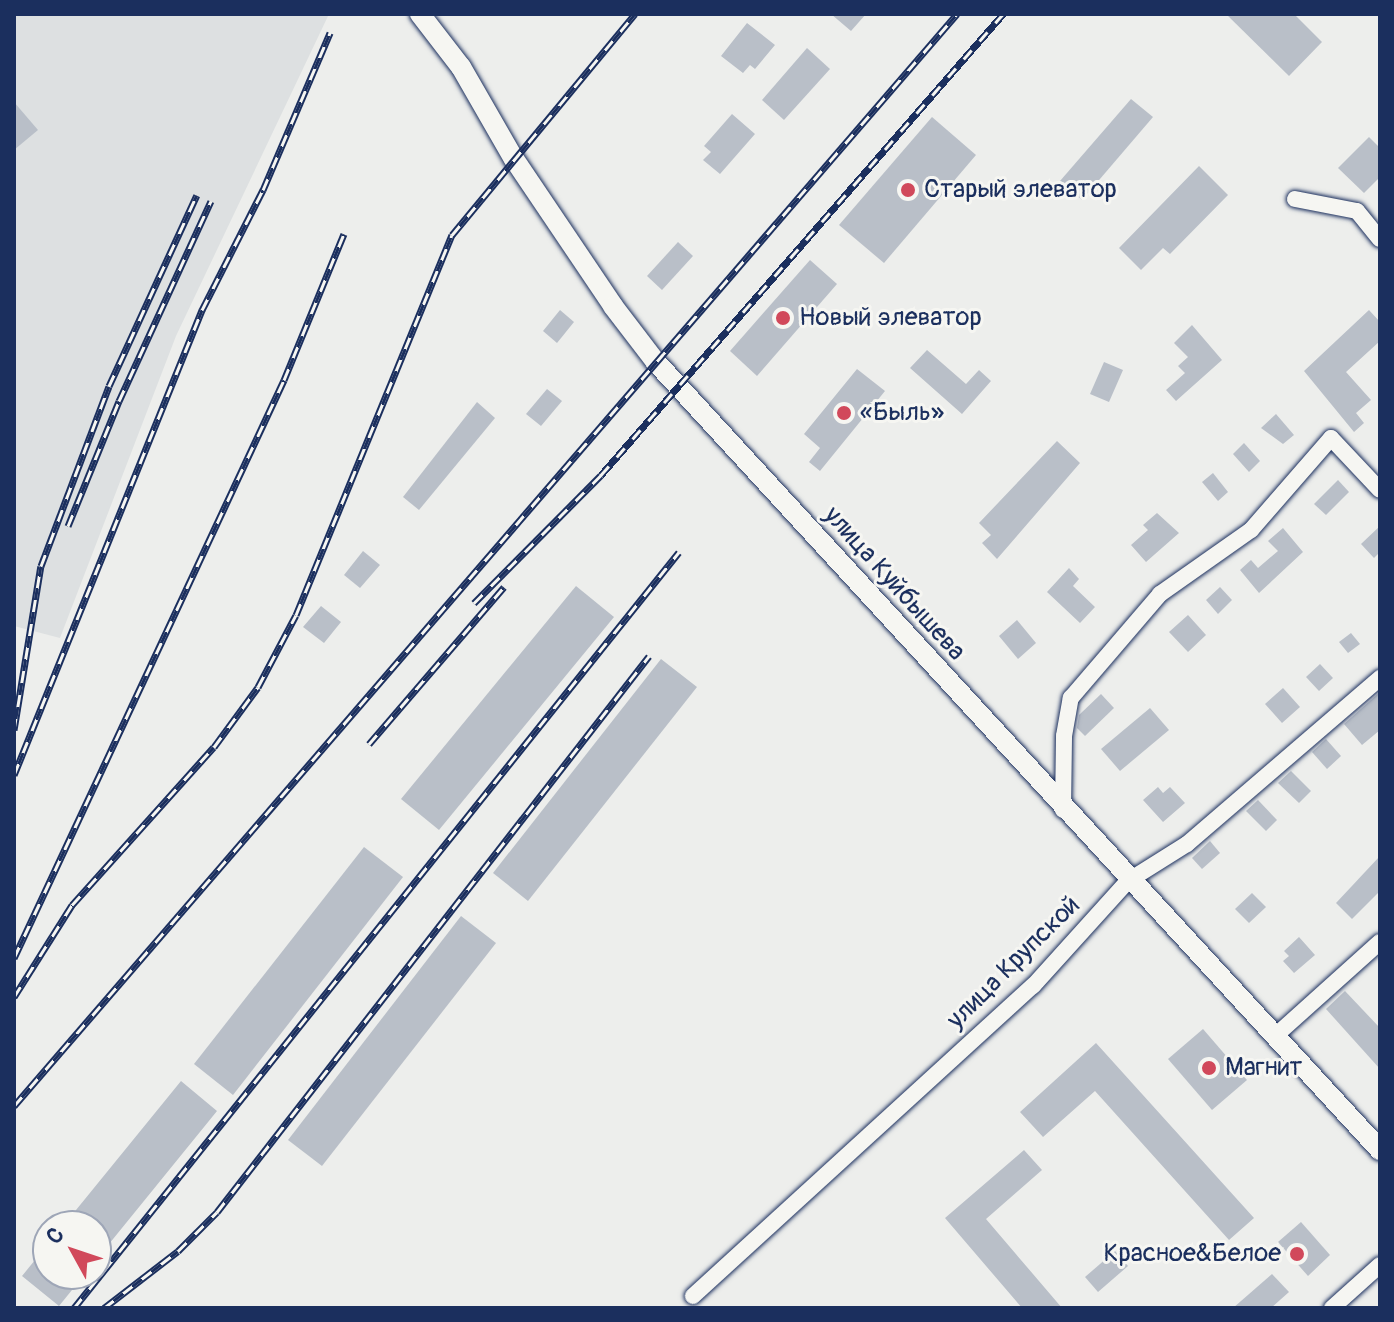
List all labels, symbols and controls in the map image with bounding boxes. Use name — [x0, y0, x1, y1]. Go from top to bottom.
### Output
place label: Старый элеватор — [924, 174, 1117, 206]
marker: Старый элеватор — [899, 181, 917, 199]
place label: Новый элеватор — [799, 302, 982, 334]
marker: Новый элеватор — [774, 309, 792, 327]
place label: «Быль» — [860, 397, 944, 429]
marker: «Быль» — [835, 404, 853, 422]
street label: улица Куйбышева — [817, 500, 971, 668]
street label: улица Крупской — [941, 890, 1087, 1036]
place label: Магнит — [1225, 1052, 1302, 1084]
marker: Магнит — [1200, 1059, 1218, 1077]
north arrow — [32, 1210, 112, 1290]
text: С — [40, 1222, 70, 1250]
place label: Красное&Белое — [1104, 1238, 1281, 1270]
marker: Красное&Белое — [1288, 1245, 1306, 1263]

